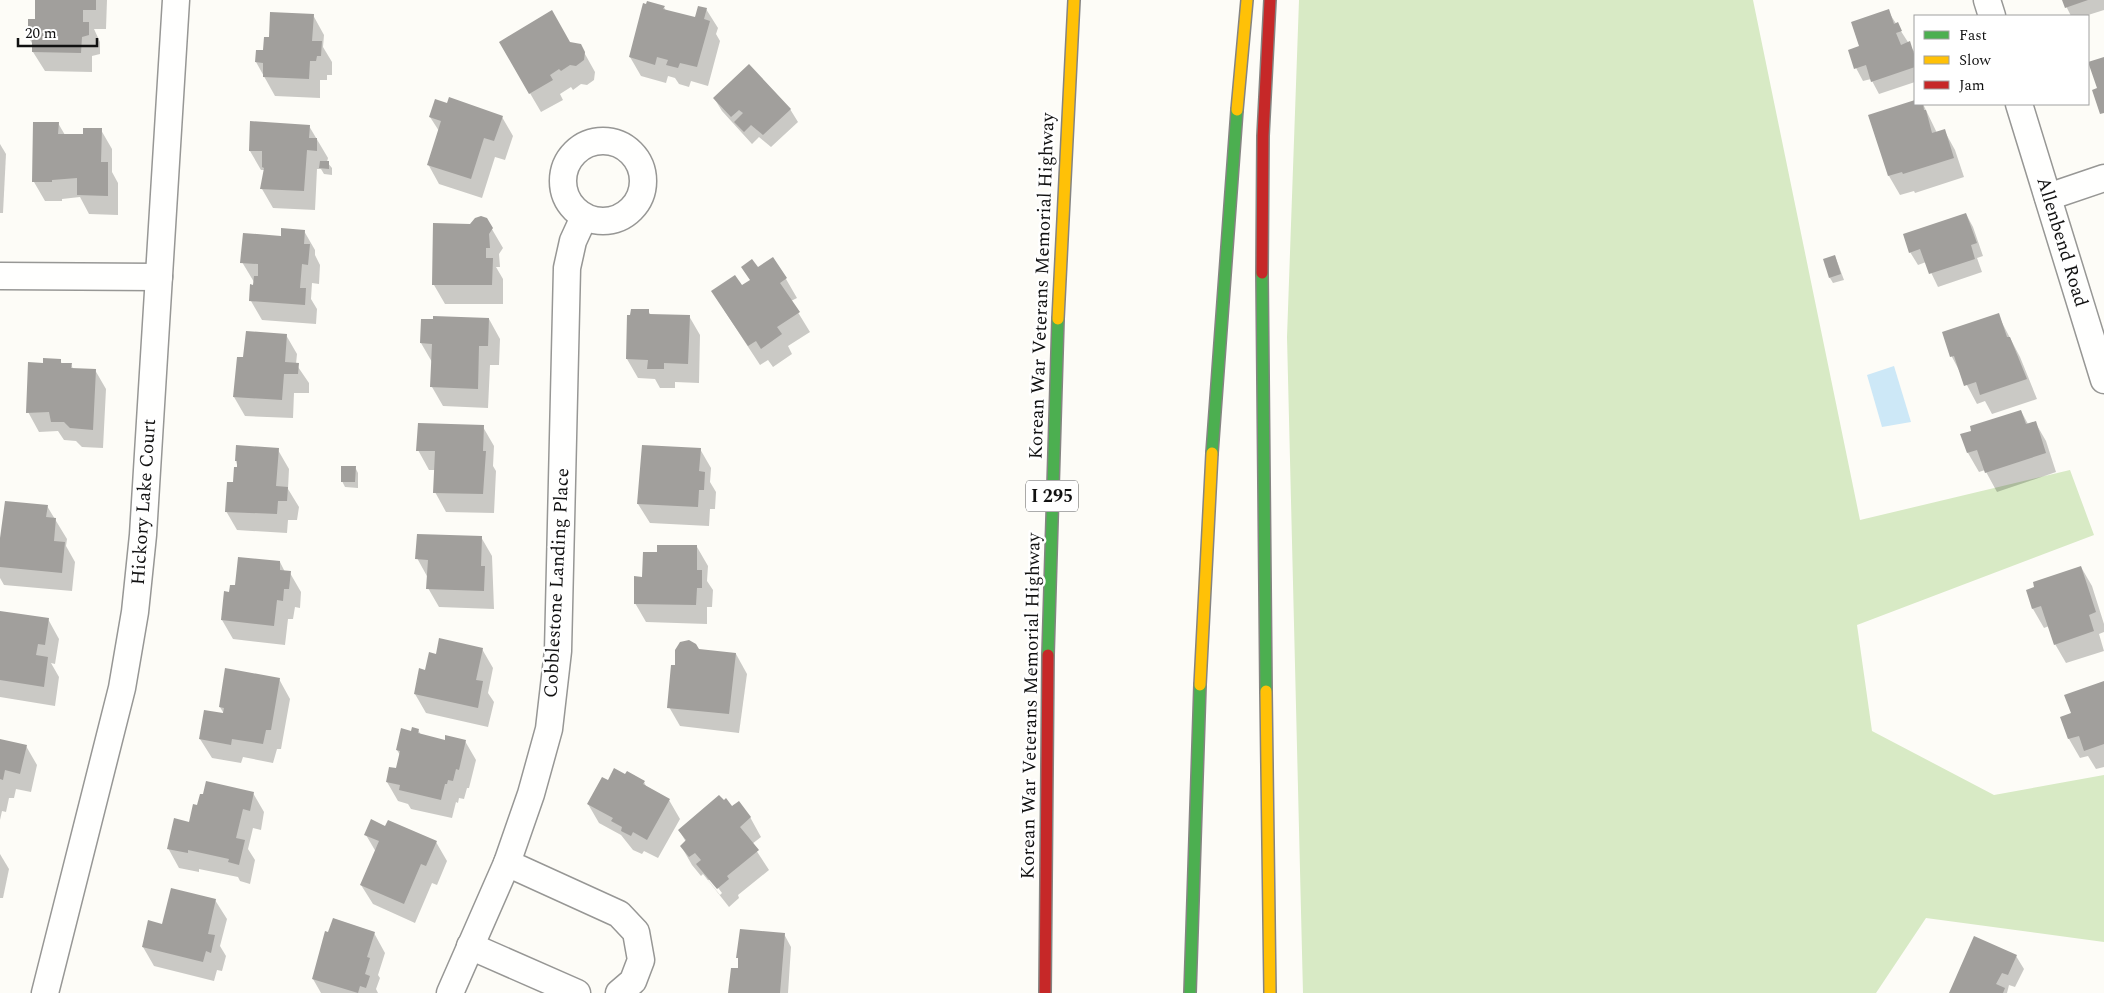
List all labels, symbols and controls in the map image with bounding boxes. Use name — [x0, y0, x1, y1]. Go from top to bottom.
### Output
scale bar — [18, 15, 96, 47]
legend — [1914, 15, 2089, 105]
text: 20 m — [25, 22, 57, 45]
text: Fast — [1959, 24, 1987, 47]
text: Slow — [1959, 49, 1991, 72]
text: Jam — [1959, 74, 1985, 97]
street label: Korean War Veterans Memorial Highway — [1021, 111, 1063, 460]
street label: Allenbend Road — [2028, 173, 2096, 311]
street label: Hickory Lake Court — [124, 418, 164, 586]
street label: Cobblestone Landing Place — [536, 467, 578, 699]
road number: I 295 — [1026, 481, 1078, 512]
street label: Korean War Veterans Memorial Highway — [1013, 532, 1049, 880]

